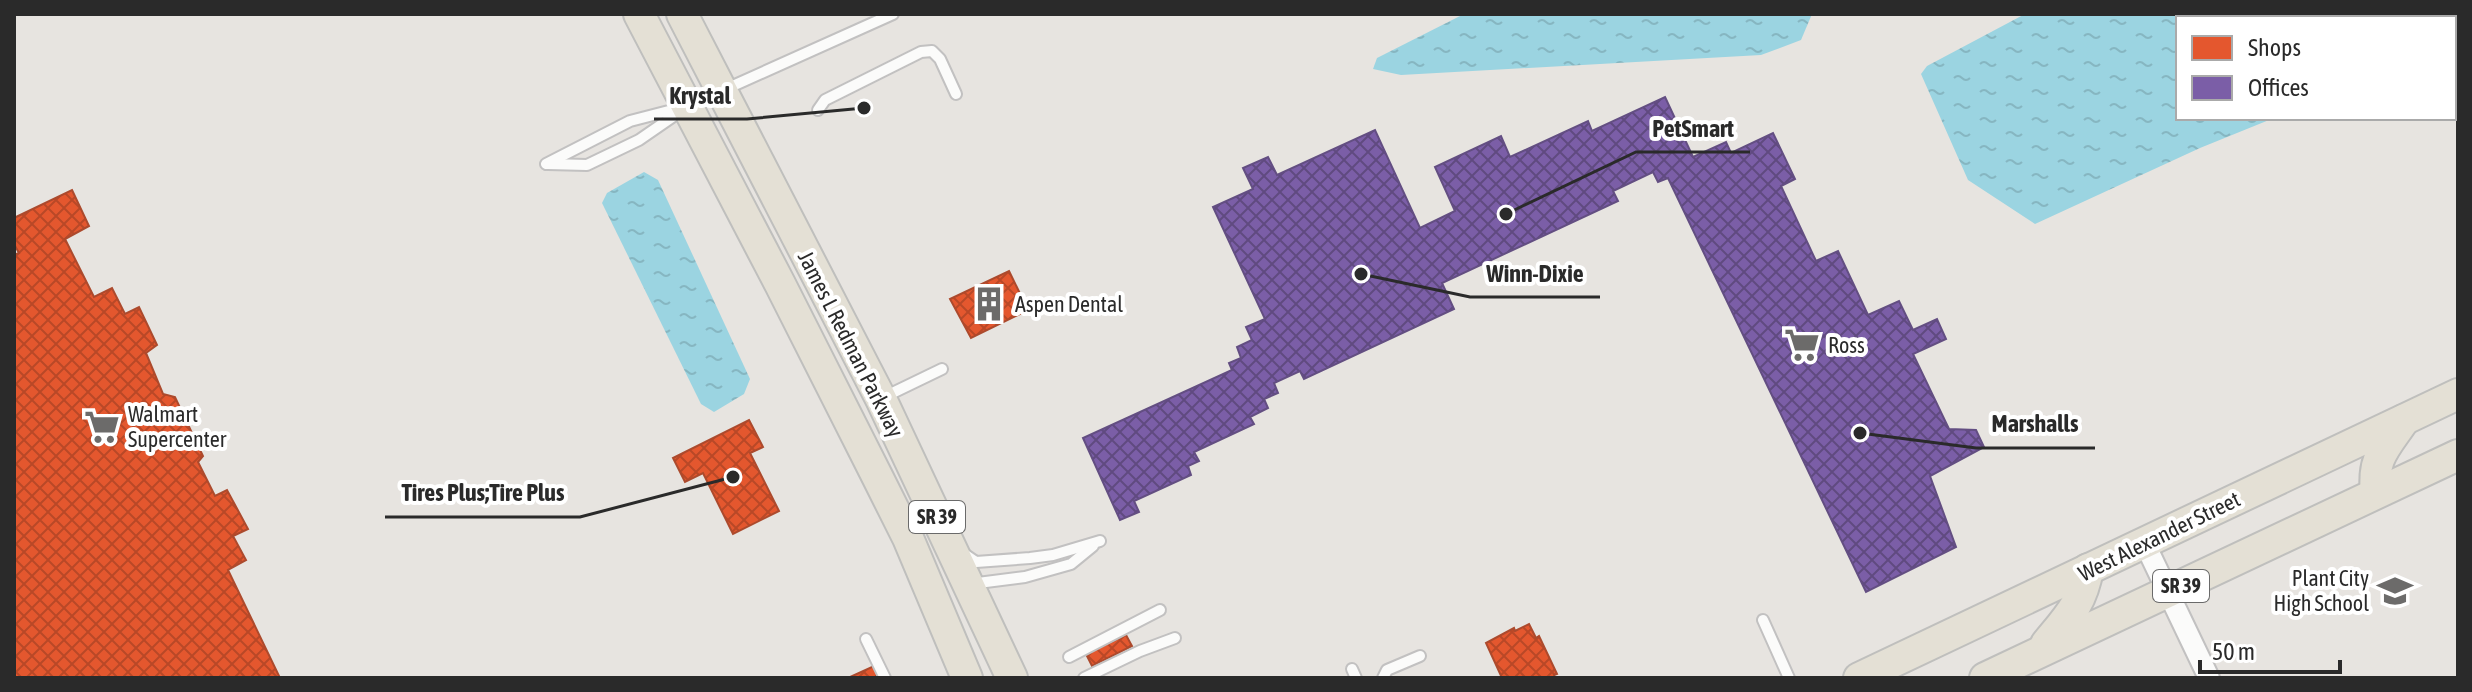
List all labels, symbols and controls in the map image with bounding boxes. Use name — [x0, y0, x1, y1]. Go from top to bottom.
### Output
legend — [2176, 16, 2456, 120]
text: Shops — [2248, 34, 2301, 61]
callout: Krystal — [654, 71, 747, 119]
text: Offices — [2248, 74, 2309, 101]
text: Krystal — [669, 82, 731, 109]
callout: PetSmart — [1636, 104, 1750, 152]
text: PetSmart — [1652, 115, 1734, 142]
street label: James L Redman Parkway — [793, 247, 909, 441]
callout: Winn-Dixie — [1470, 249, 1600, 297]
text: Winn-Dixie — [1485, 260, 1584, 287]
building icon: Aspen Dental — [970, 285, 1008, 323]
place label: Aspen Dental — [1015, 291, 1123, 317]
supermarket icon: Ross — [1783, 326, 1821, 364]
place label: Ross — [1828, 332, 1865, 358]
callout: Marshalls — [1976, 400, 2095, 448]
place label: Walmart Supercenter — [128, 401, 227, 452]
supermarket icon: Walmart Supercenter — [83, 408, 121, 446]
text: Marshalls — [1992, 410, 2079, 437]
callout: Tires Plus;Tire Plus — [385, 469, 580, 517]
text: Tires Plus;Tire Plus — [402, 479, 565, 506]
street label: West Alexander Street — [2074, 486, 2244, 586]
road number: SR 39 — [909, 501, 965, 533]
place label: Plant City High School — [2273, 565, 2369, 616]
road number: SR 39 — [2153, 570, 2209, 602]
school or university icon: Plant City High School — [2376, 572, 2414, 610]
scale bar — [2200, 624, 2340, 674]
text: 50 m — [2212, 638, 2255, 665]

